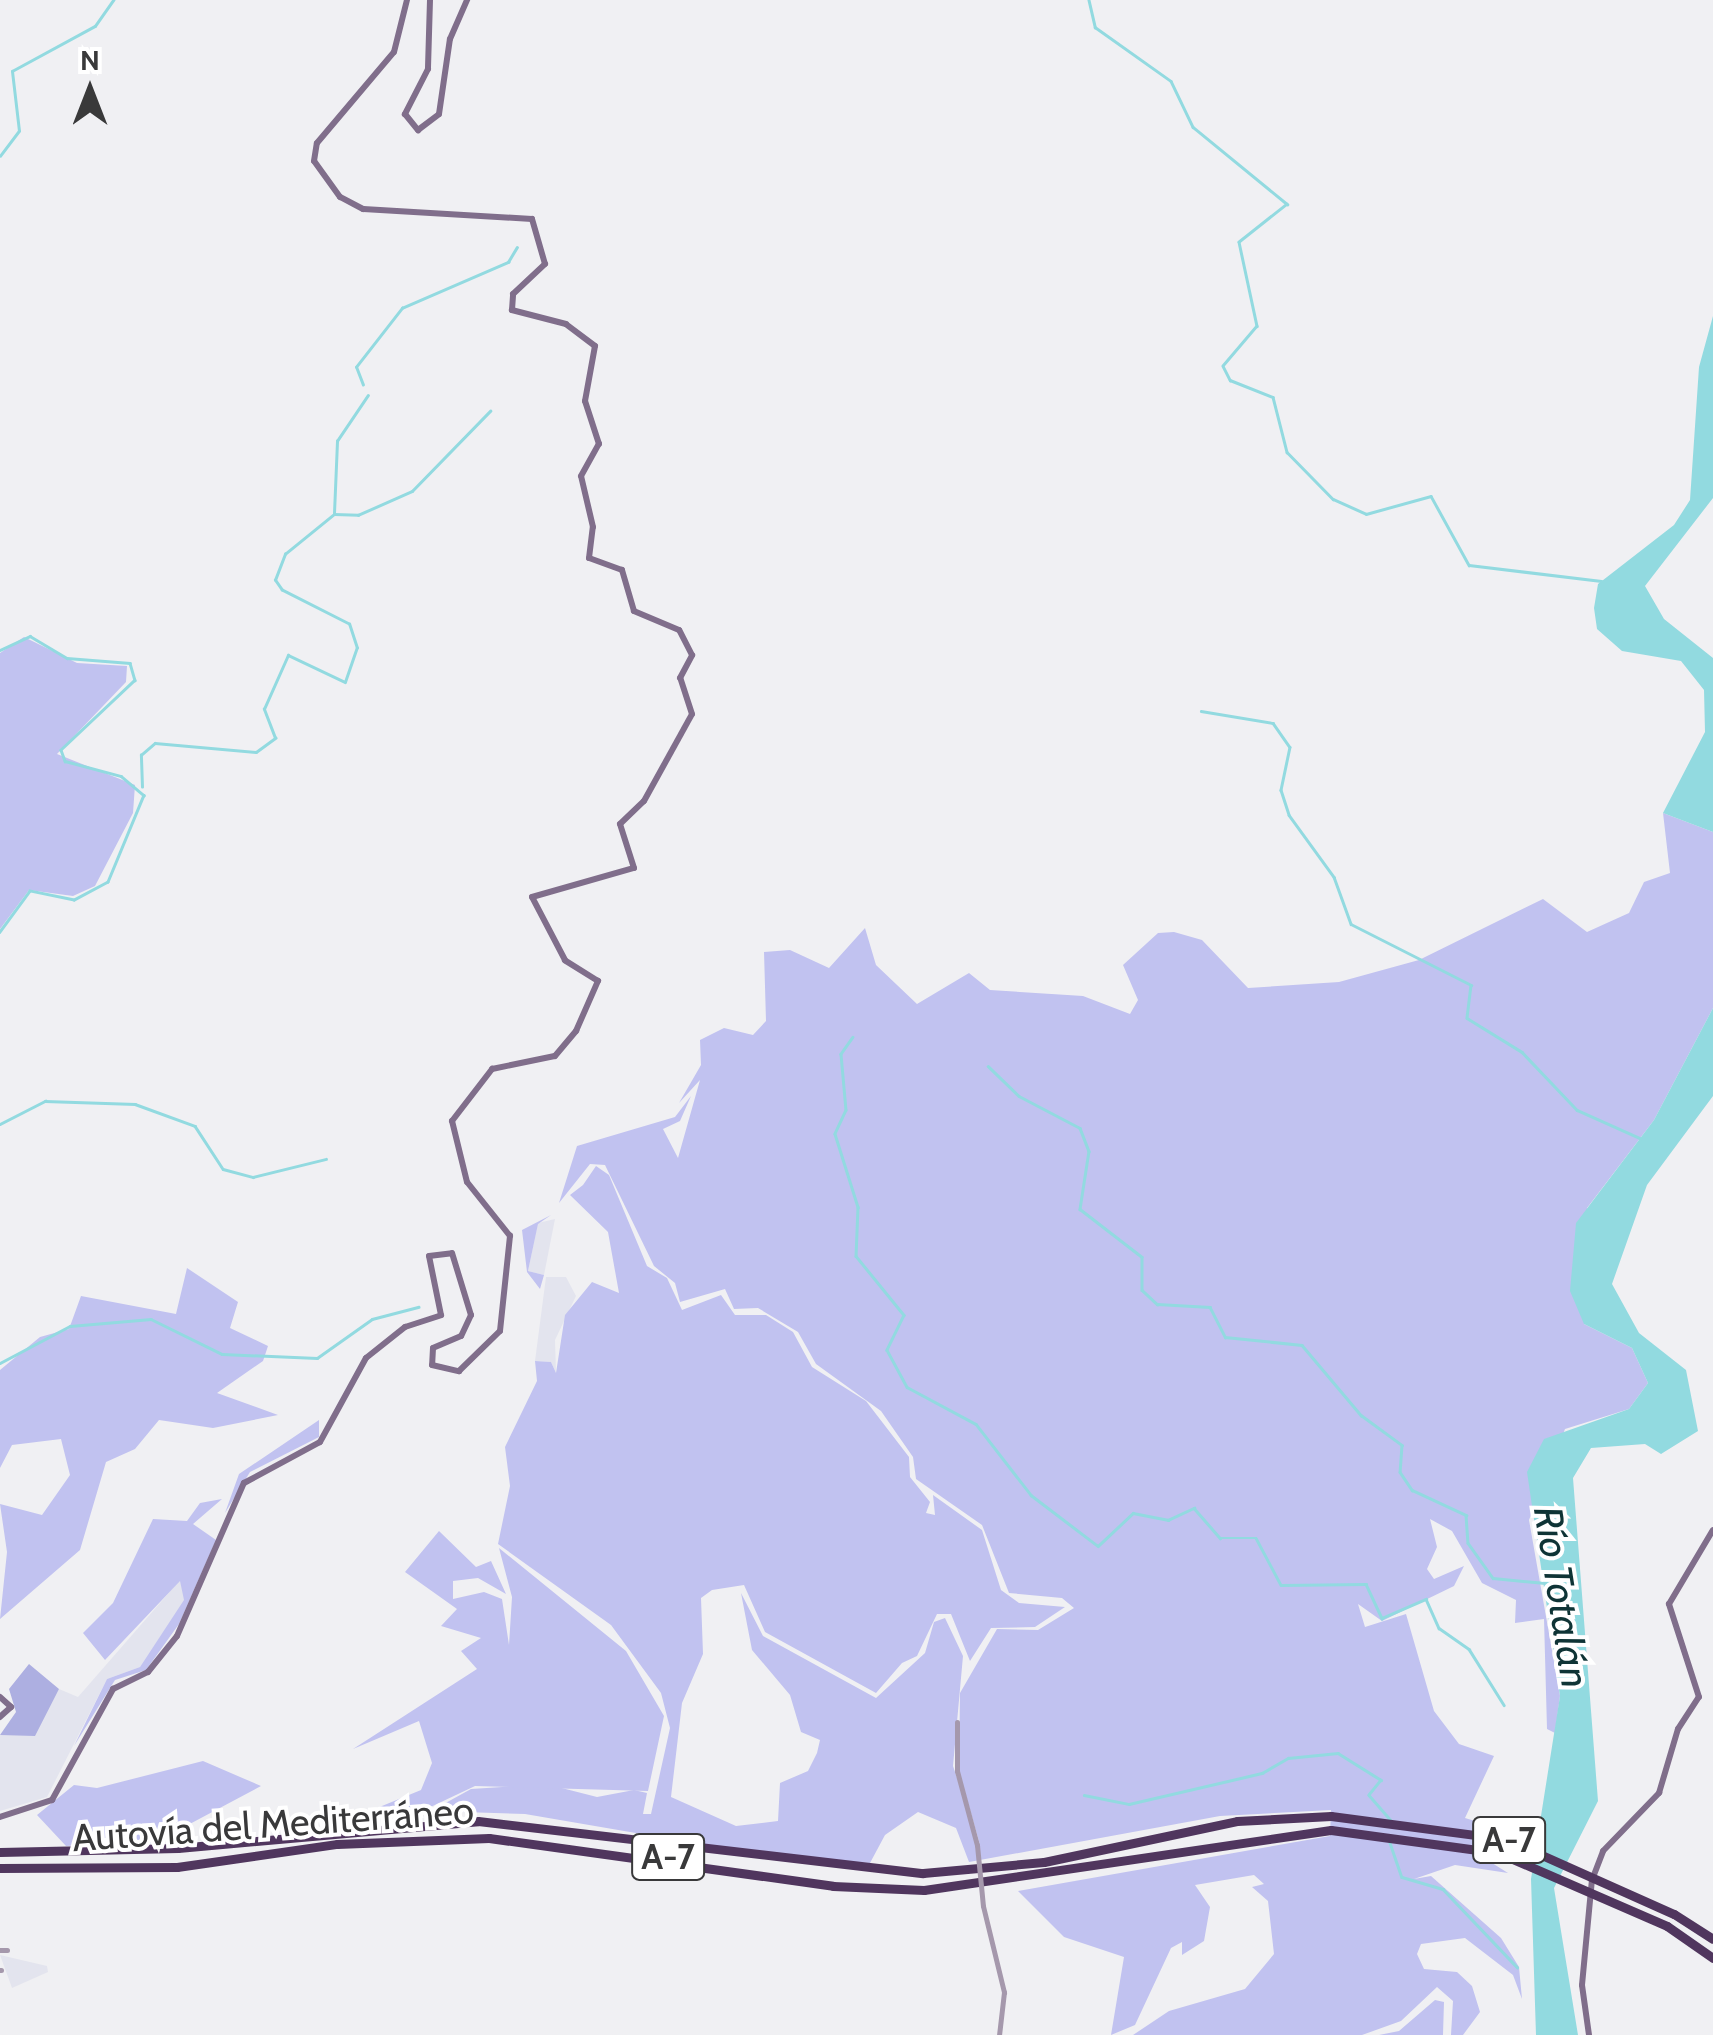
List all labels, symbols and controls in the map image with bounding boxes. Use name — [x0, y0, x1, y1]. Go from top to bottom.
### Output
north arrow — [40, 40, 140, 140]
text: N — [80, 43, 100, 77]
water label: Río Totalán — [1524, 1503, 1600, 1691]
street label: Autovía del Mediterráneo — [71, 1787, 475, 1861]
road number: A-7 — [1472, 1810, 1546, 1870]
road number: A-7 — [630, 1827, 706, 1887]

